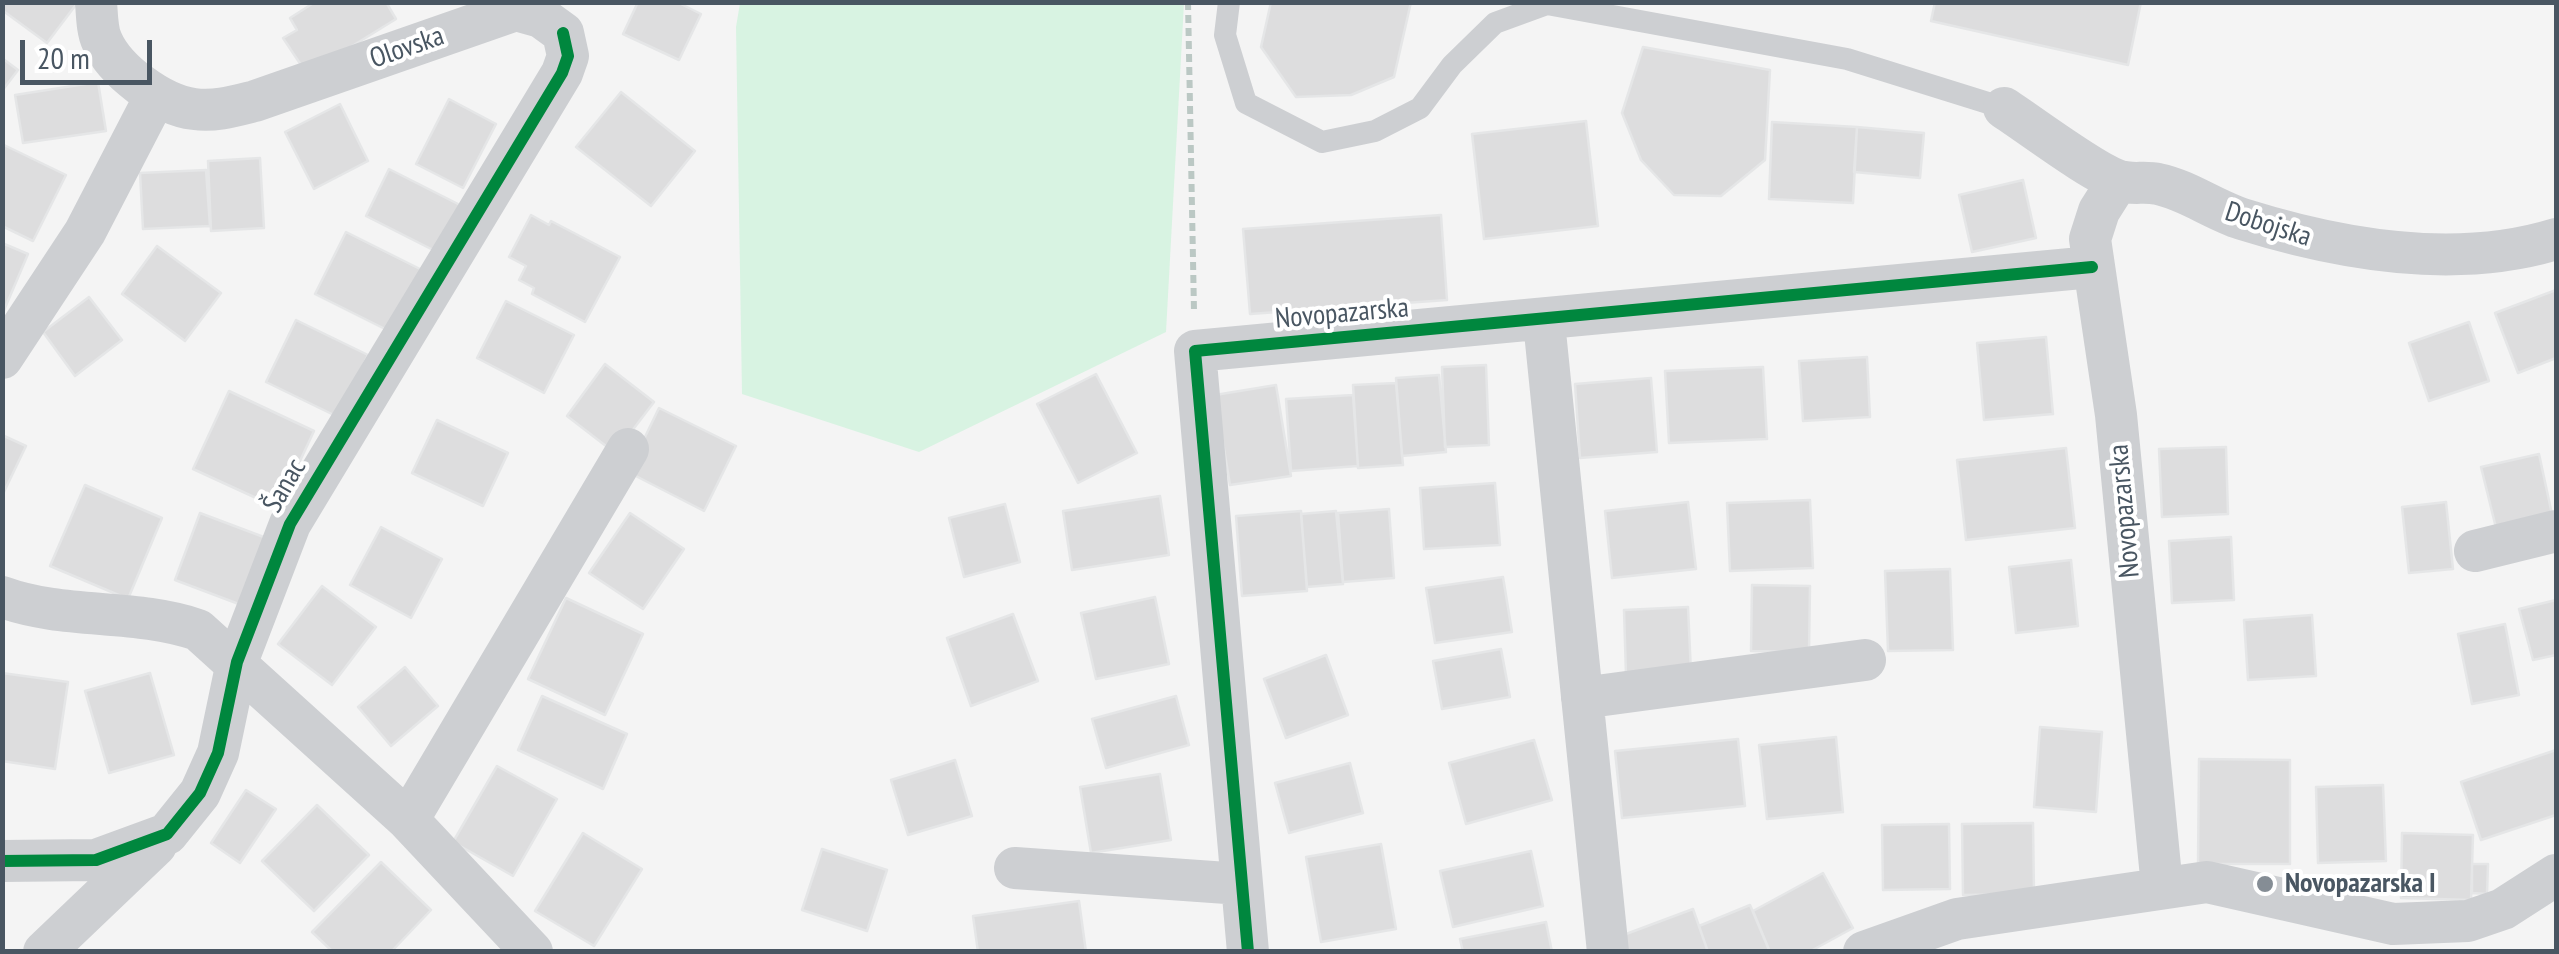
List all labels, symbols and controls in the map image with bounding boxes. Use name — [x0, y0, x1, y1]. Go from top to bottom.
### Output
scale bar — [25, 20, 158, 82]
street label: Olovska — [366, 20, 448, 76]
text: 20 m — [37, 38, 90, 77]
street label: Dobojska — [2221, 195, 2315, 255]
street label: Novopazarska — [1274, 291, 1410, 337]
street label: Novopazarska — [2102, 443, 2148, 579]
street label: Šanac — [256, 453, 314, 519]
place label: Novopazarska I — [2285, 867, 2436, 901]
marker: Novopazarska I — [2254, 873, 2276, 895]

